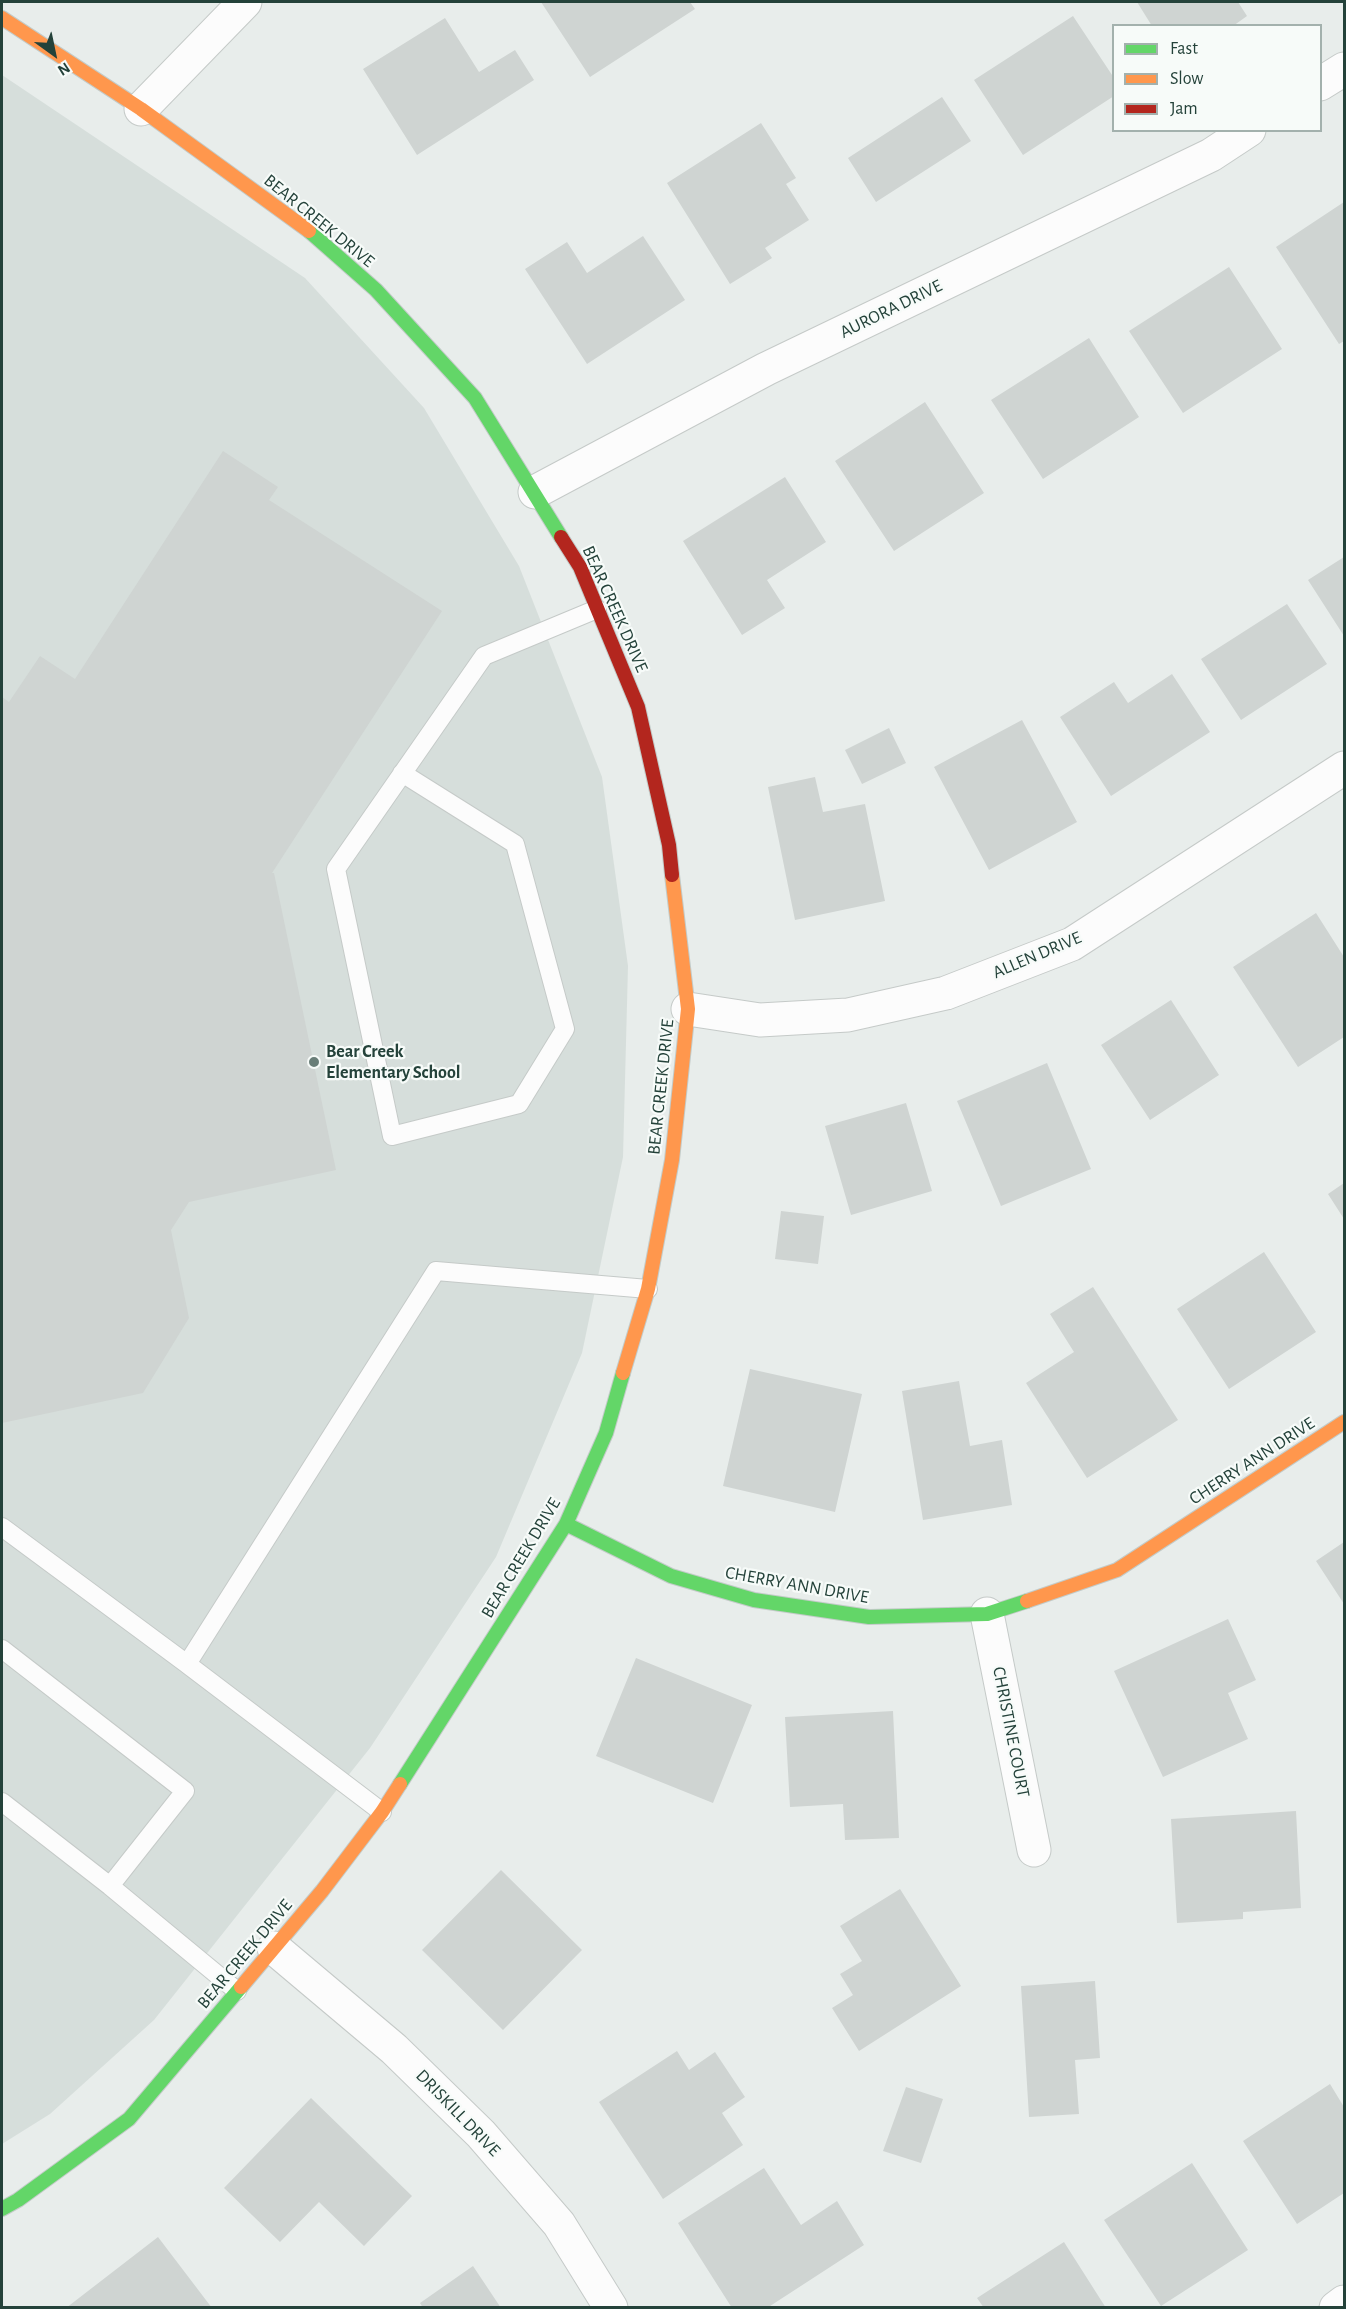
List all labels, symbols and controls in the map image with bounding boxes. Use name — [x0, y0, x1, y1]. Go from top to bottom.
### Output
north arrow — [24, 24, 84, 84]
legend — [1112, 24, 1322, 132]
text: Fast — [1170, 40, 1198, 58]
text: N — [55, 59, 73, 79]
text: Slow — [1170, 70, 1203, 88]
text: Jam — [1170, 100, 1198, 118]
street label: BEAR CREEK DRIVE — [259, 170, 379, 272]
street label: AURORA DRIVE — [836, 275, 946, 343]
street label: BEAR CREEK DRIVE — [577, 542, 653, 676]
street label: ALLEN DRIVE — [989, 927, 1085, 983]
street label: BEAR CREEK DRIVE — [643, 1018, 679, 1156]
place label: Bear Creek Elementary School — [326, 1041, 461, 1084]
marker: Bear Creek Elementary School — [307, 1055, 321, 1069]
street label: CHERRY ANN DRIVE — [1185, 1412, 1319, 1510]
street label: BEAR CREEK DRIVE — [477, 1494, 565, 1622]
street label: CHERRY ANN DRIVE — [724, 1562, 870, 1608]
street label: CHRISTINE COURT — [988, 1665, 1034, 1799]
street label: BEAR CREEK DRIVE — [193, 1895, 297, 2013]
street label: DRISKILL DRIVE — [411, 2065, 505, 2161]

